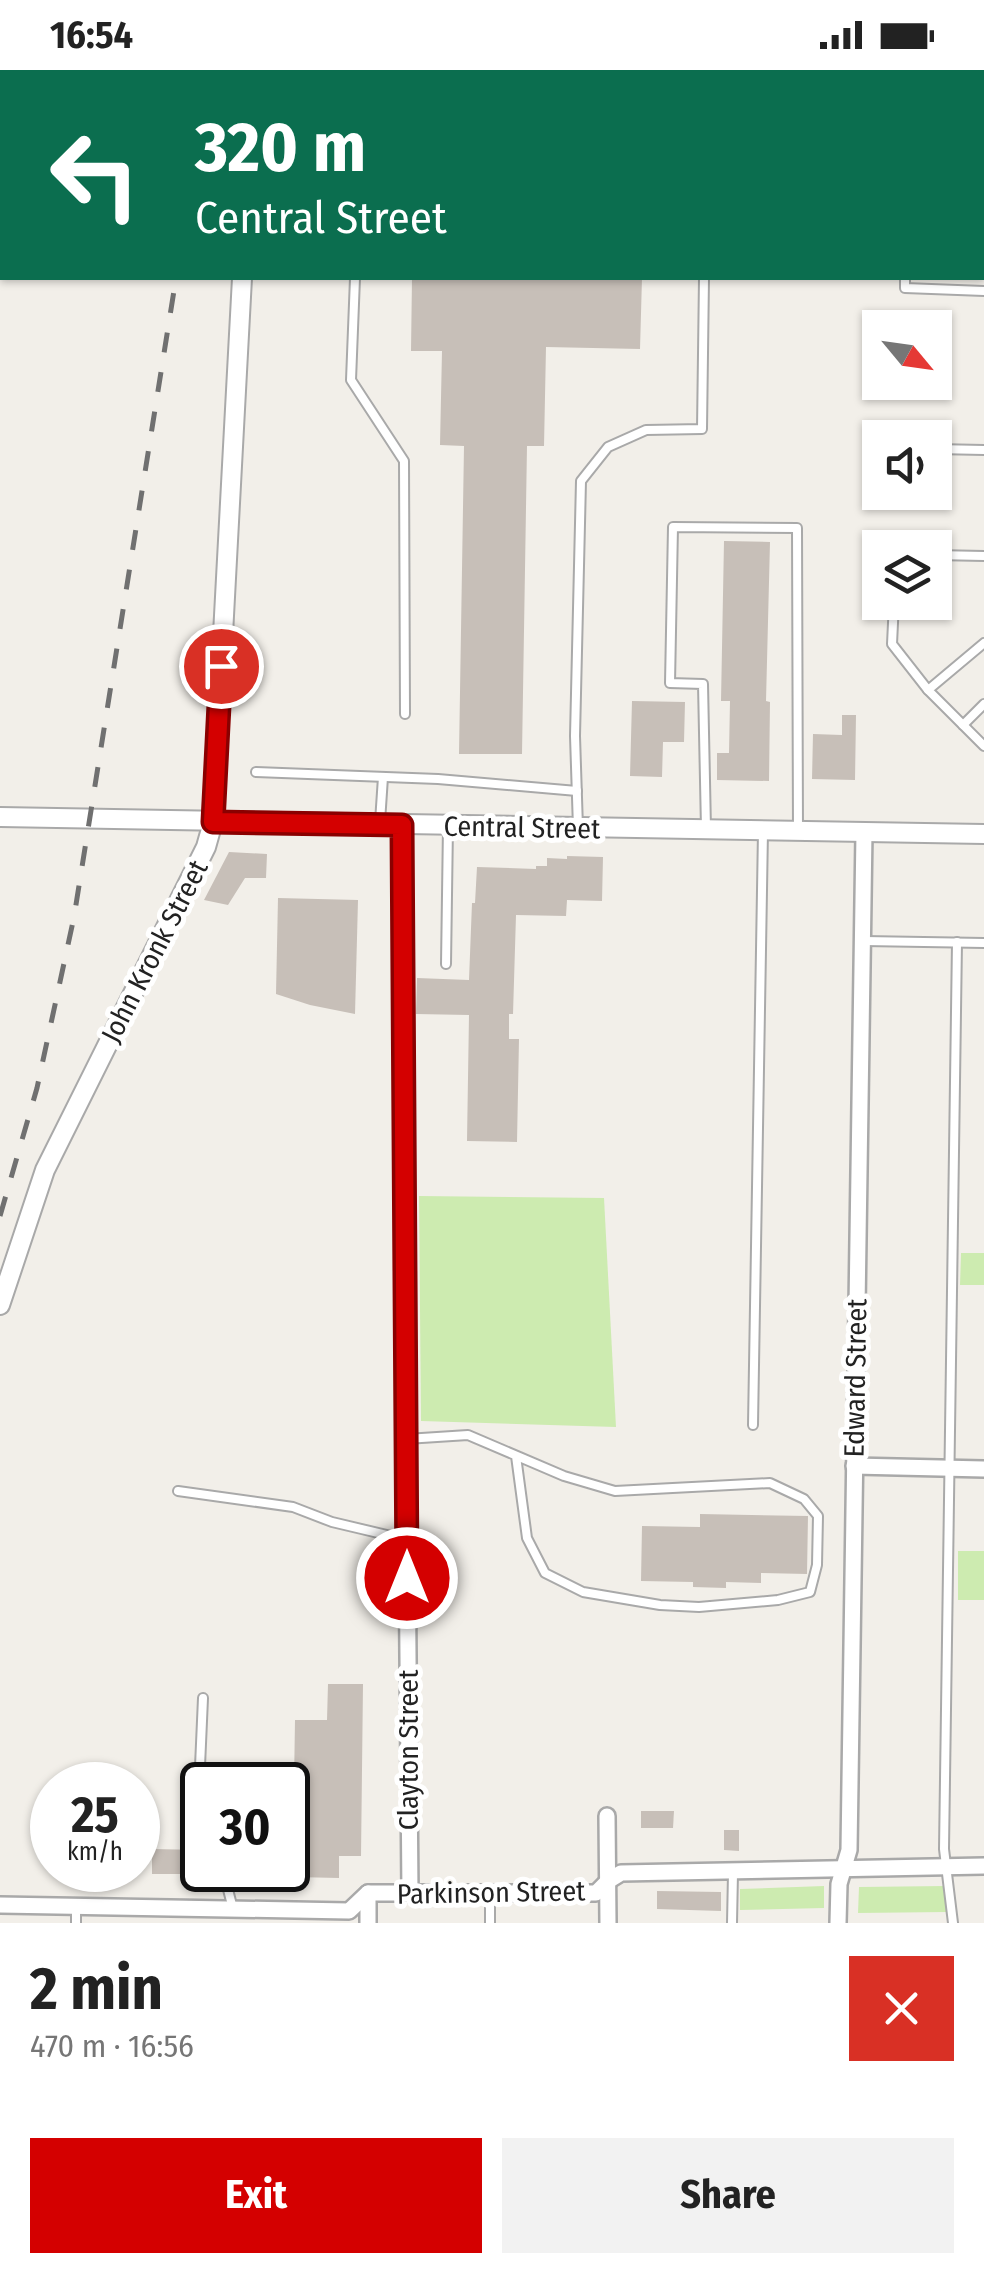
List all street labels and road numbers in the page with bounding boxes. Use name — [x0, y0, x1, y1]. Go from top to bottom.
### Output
street label: Central Street — [443, 810, 601, 845]
street label: John Kronk Street — [94, 854, 215, 1048]
street label: Edward Street — [838, 1298, 873, 1458]
street label: Clayton Street — [392, 1669, 425, 1830]
street label: Parkinson Street — [397, 1874, 586, 1911]

